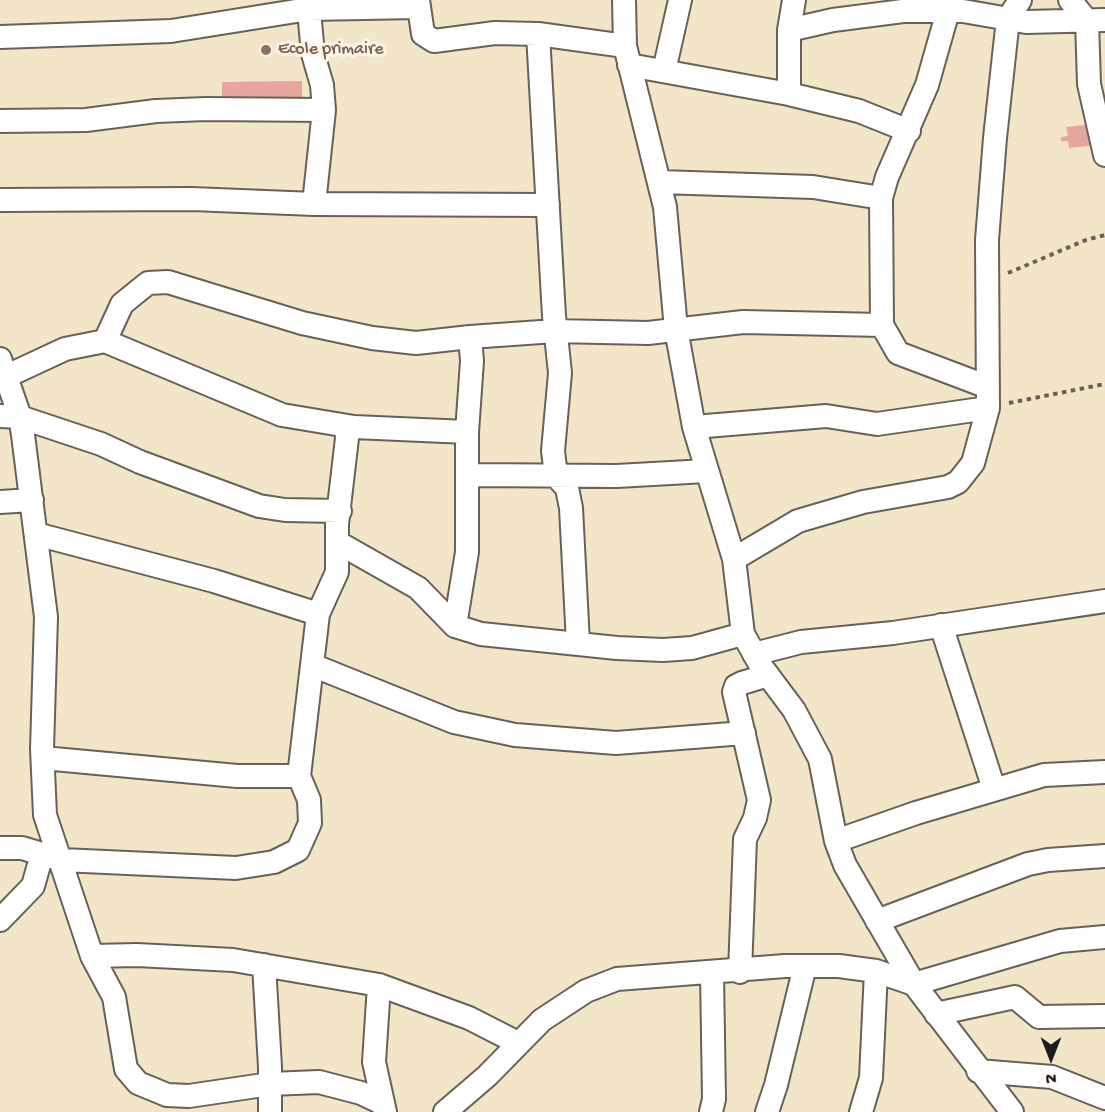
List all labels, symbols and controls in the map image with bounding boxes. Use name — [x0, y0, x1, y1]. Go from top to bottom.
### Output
place label: Ecole primaire — [278, 39, 384, 61]
marker: Ecole primaire — [259, 43, 273, 57]
north arrow — [1021, 1028, 1081, 1088]
text: N — [1046, 1067, 1056, 1086]

